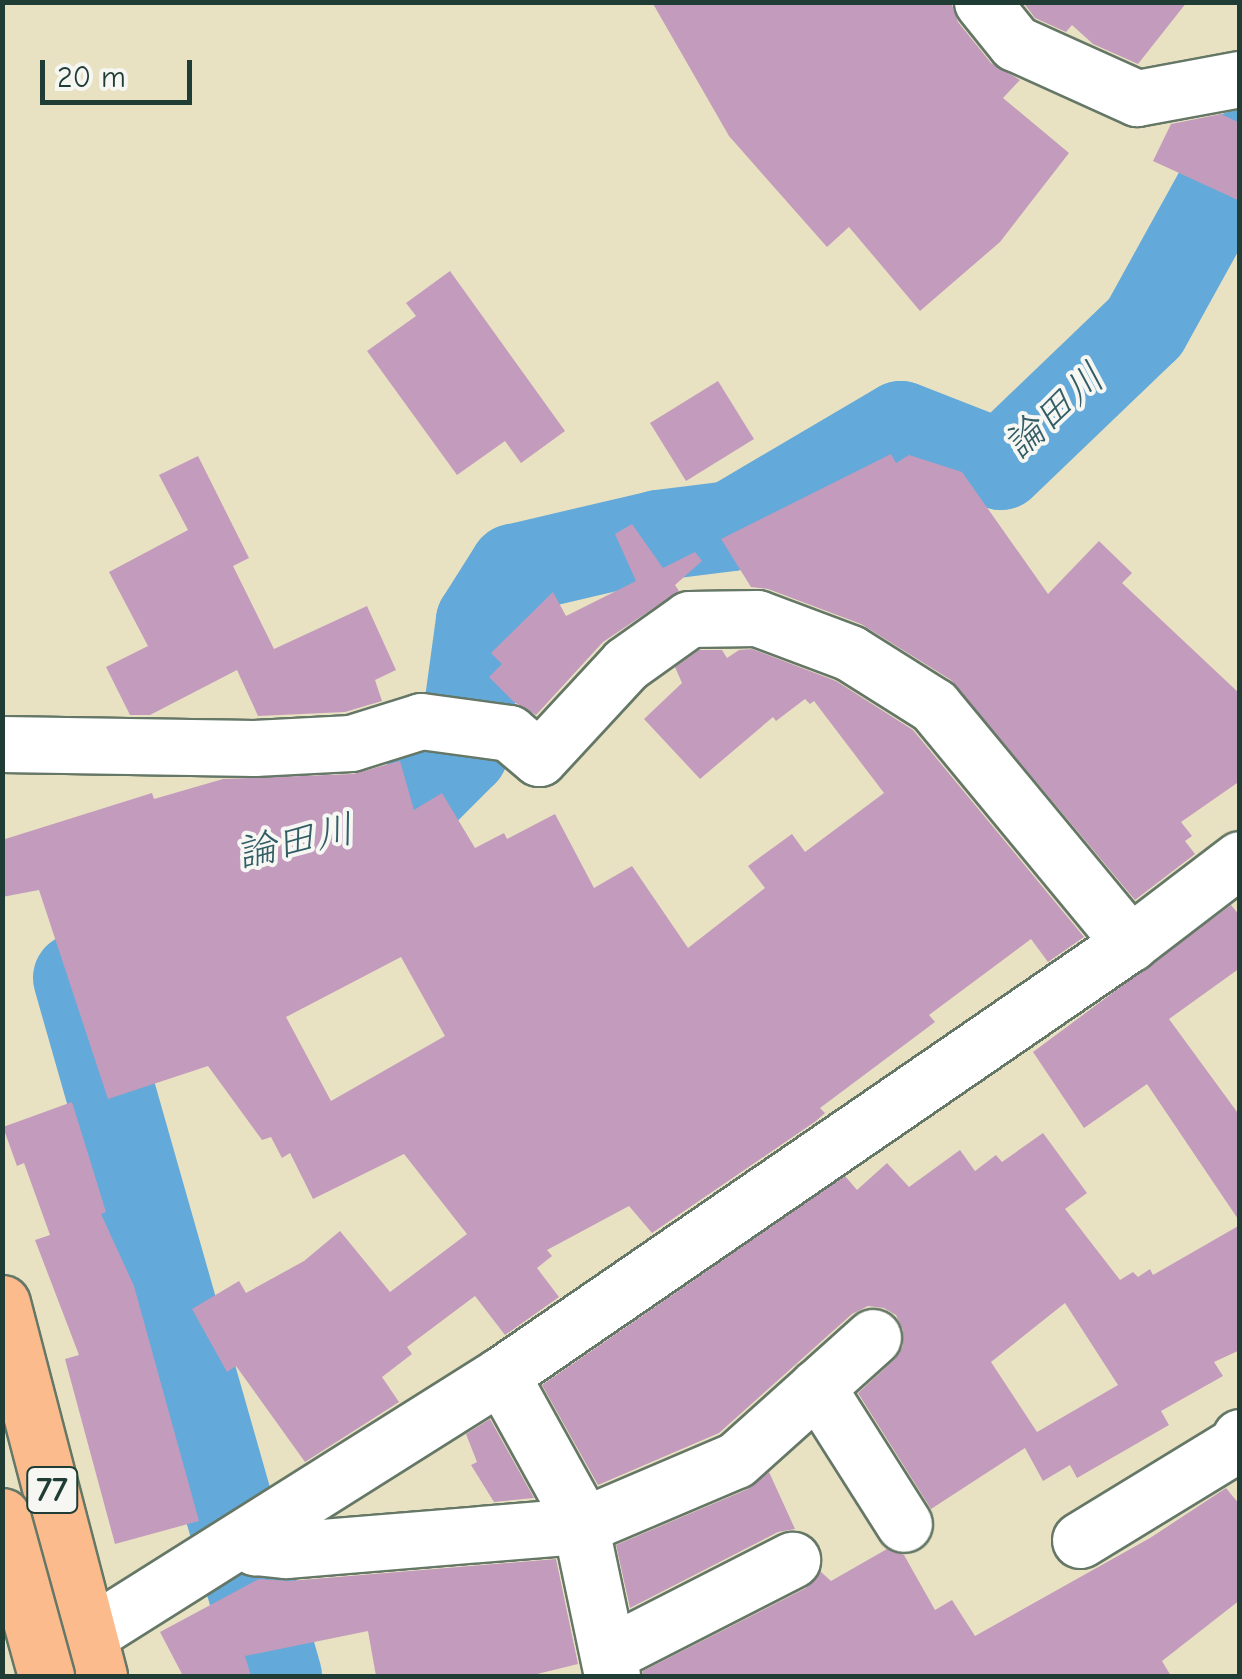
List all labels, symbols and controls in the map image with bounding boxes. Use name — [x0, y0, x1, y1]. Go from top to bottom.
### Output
scale bar — [45, 40, 198, 102]
text: 20 m — [57, 60, 126, 95]
water label: 論田川 — [993, 353, 1115, 469]
water label: 論田川 — [231, 804, 359, 878]
road number: 77 — [24, 1460, 80, 1520]

